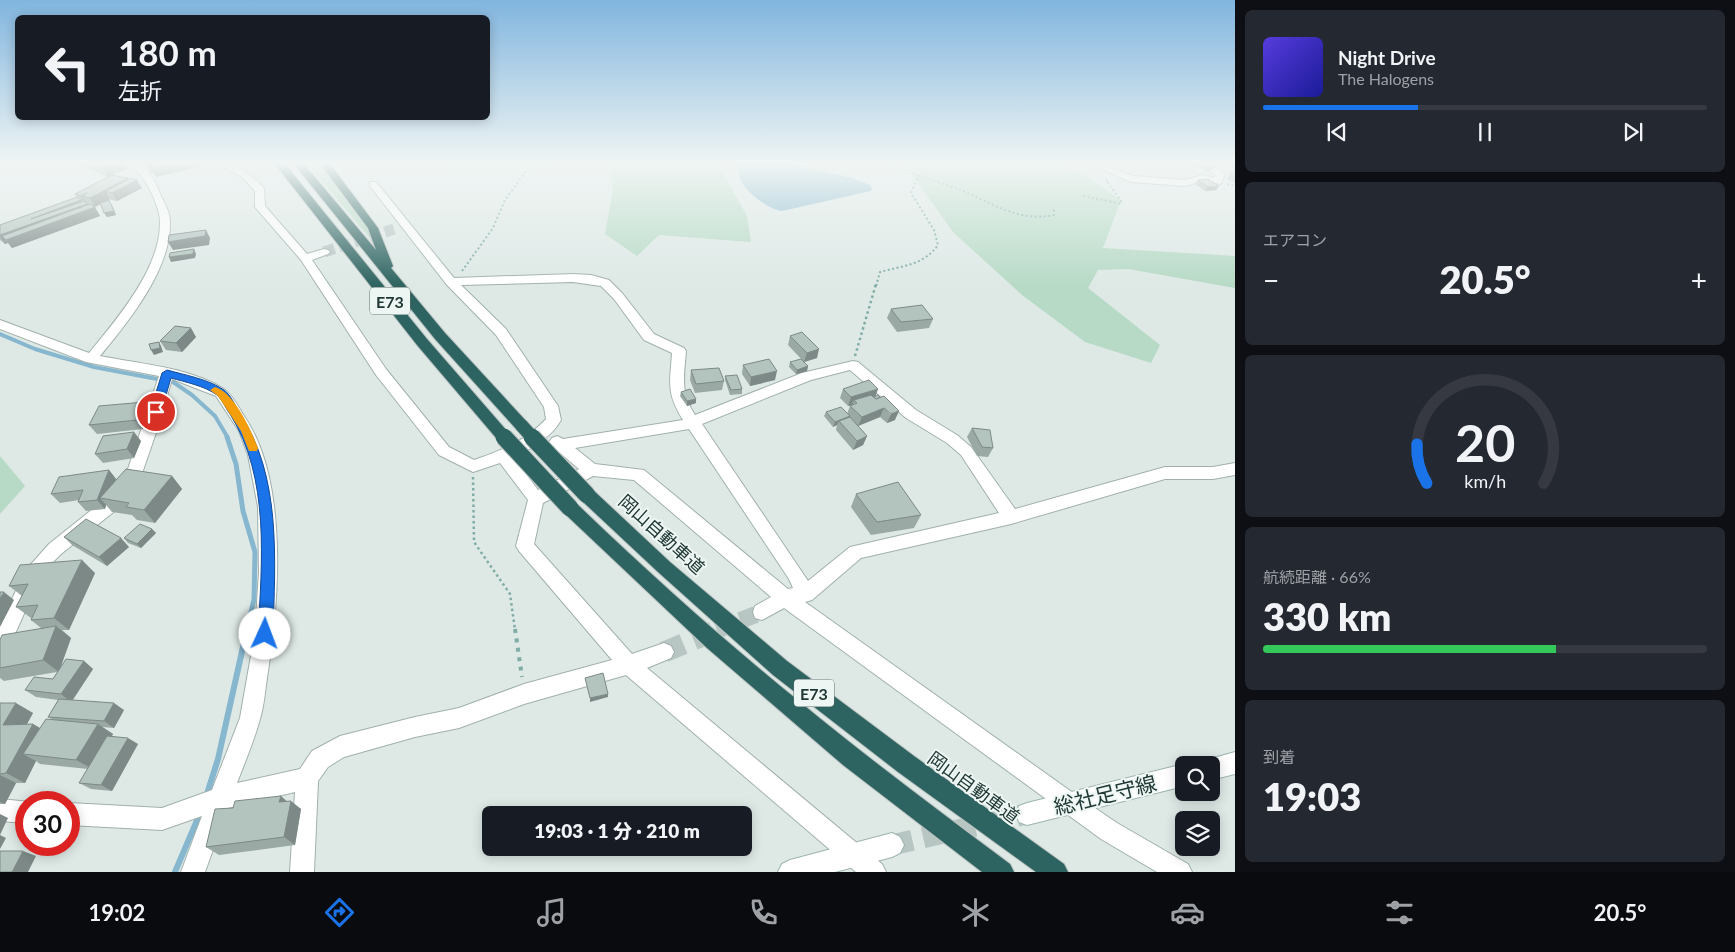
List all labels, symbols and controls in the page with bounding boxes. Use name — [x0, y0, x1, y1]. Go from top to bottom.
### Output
text: 180 m — [118, 31, 217, 73]
icon: left — [35, 35, 100, 100]
text: Night Drive — [1338, 46, 1436, 69]
text: The Halogens — [1338, 69, 1434, 88]
text: 左折 — [118, 77, 162, 104]
icon: previous — [1323, 118, 1351, 146]
icon: pause — [1471, 118, 1499, 146]
icon: next — [1619, 118, 1647, 146]
text: エアコン — [1263, 230, 1327, 249]
text: 20.5° — [1439, 256, 1531, 302]
text: − — [1263, 263, 1279, 297]
text: + — [1691, 263, 1707, 297]
road number: E73 — [370, 288, 410, 314]
pin — [135, 391, 177, 433]
icon: arrive — [142, 398, 170, 426]
text: 20 — [1455, 411, 1515, 473]
text: km/h — [1464, 470, 1506, 492]
street label: 岡山自動車道 — [615, 490, 709, 578]
text: 航続距離 · 66% — [1263, 567, 1371, 586]
text: 330 km — [1263, 593, 1391, 639]
position arrow — [238, 607, 290, 659]
road number: E73 — [794, 680, 834, 706]
street label: 岡山自動車道 — [924, 746, 1024, 828]
text: 到着 — [1263, 747, 1295, 766]
map controls — [1175, 756, 1220, 856]
button: search — [1175, 756, 1220, 801]
street label: 総社足守線 — [1051, 769, 1159, 819]
text: 19:03 — [1263, 773, 1361, 819]
speed limit sign: 30 — [15, 791, 80, 856]
button: layers — [1175, 811, 1220, 856]
text: 19:03 · 1 分 · 210 m — [534, 819, 700, 842]
icon: directions — [322, 895, 357, 930]
icon: music — [534, 895, 569, 930]
icon: phone — [746, 895, 781, 930]
icon: climate — [958, 895, 993, 930]
icon: car — [1170, 895, 1205, 930]
icon: filters — [1382, 895, 1417, 930]
text: 19:02 — [88, 899, 145, 926]
text: 20.5° — [1594, 899, 1647, 926]

